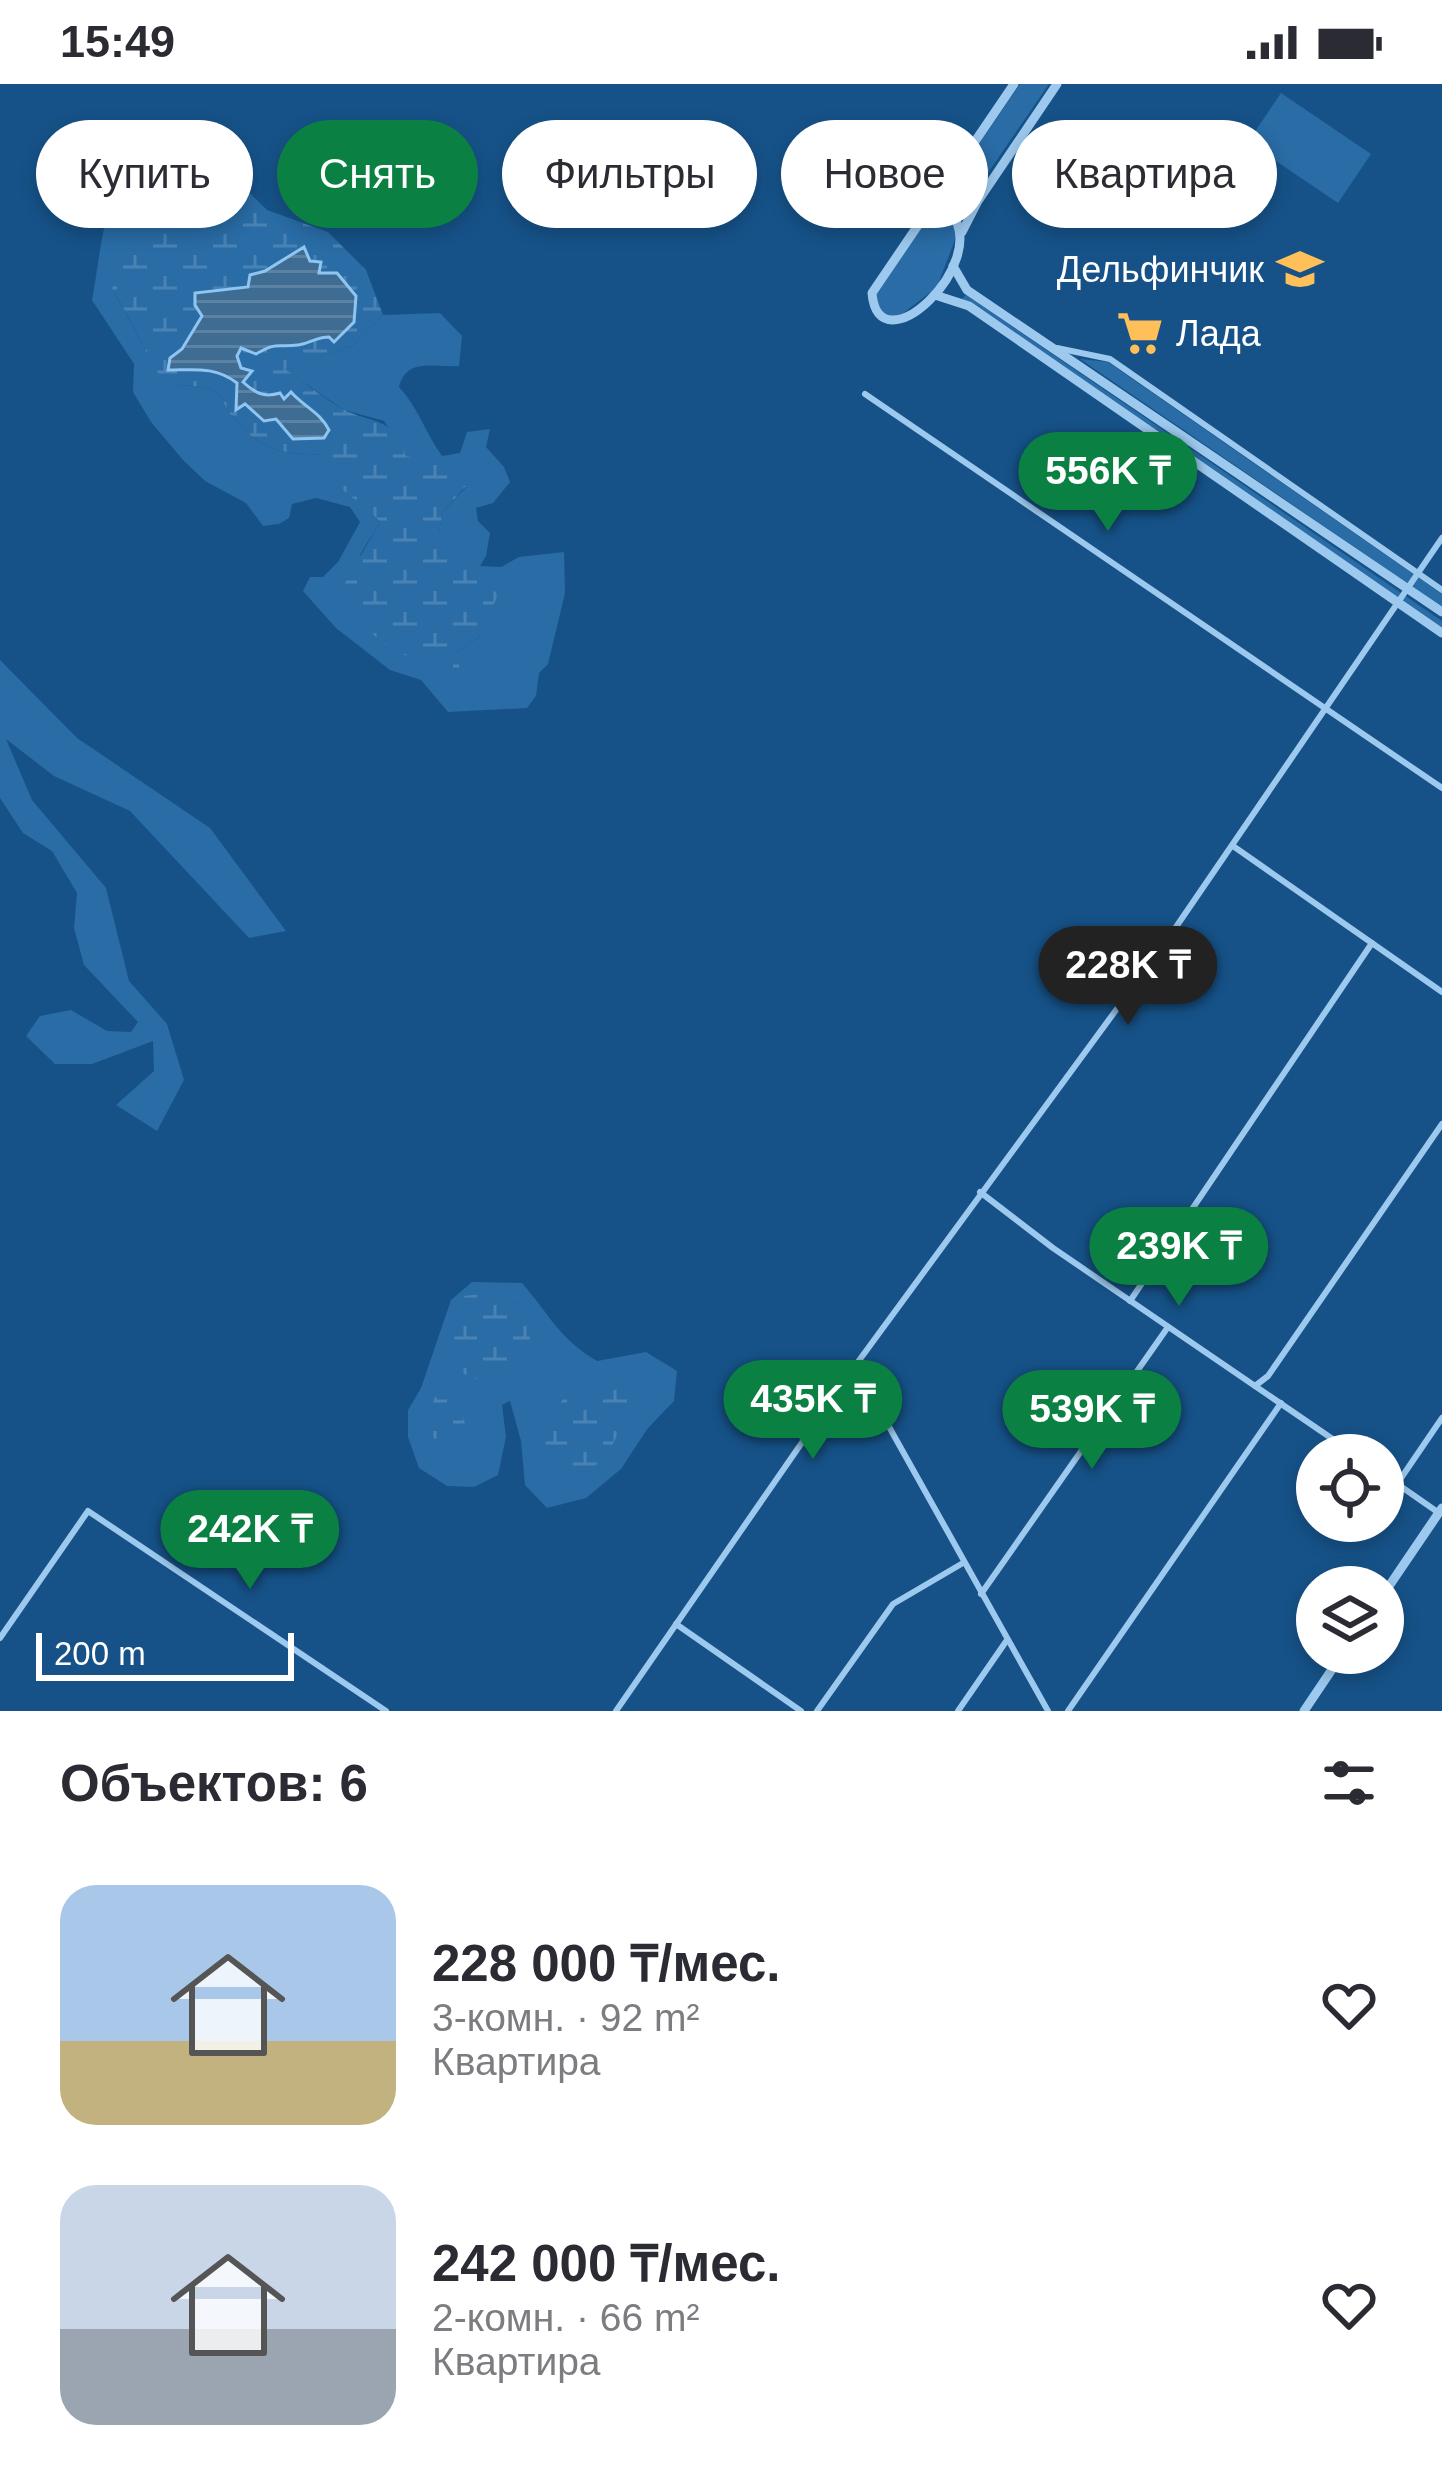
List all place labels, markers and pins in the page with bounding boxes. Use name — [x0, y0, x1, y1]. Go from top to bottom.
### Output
school or university icon: Дельфинчик — [1275, 244, 1325, 294]
place label: Дельфинчик — [1057, 249, 1264, 290]
supermarket icon: Лада — [1115, 308, 1165, 358]
place label: Лада — [1176, 313, 1262, 354]
pin: 556K ₸ — [1010, 432, 1206, 534]
pin: 228K ₸ — [1030, 926, 1226, 1028]
pin: 239K ₸ — [1081, 1207, 1277, 1309]
pin: 435K ₸ — [715, 1360, 911, 1462]
pin: 539K ₸ — [994, 1370, 1190, 1472]
pin: 242K ₸ — [152, 1490, 348, 1592]

